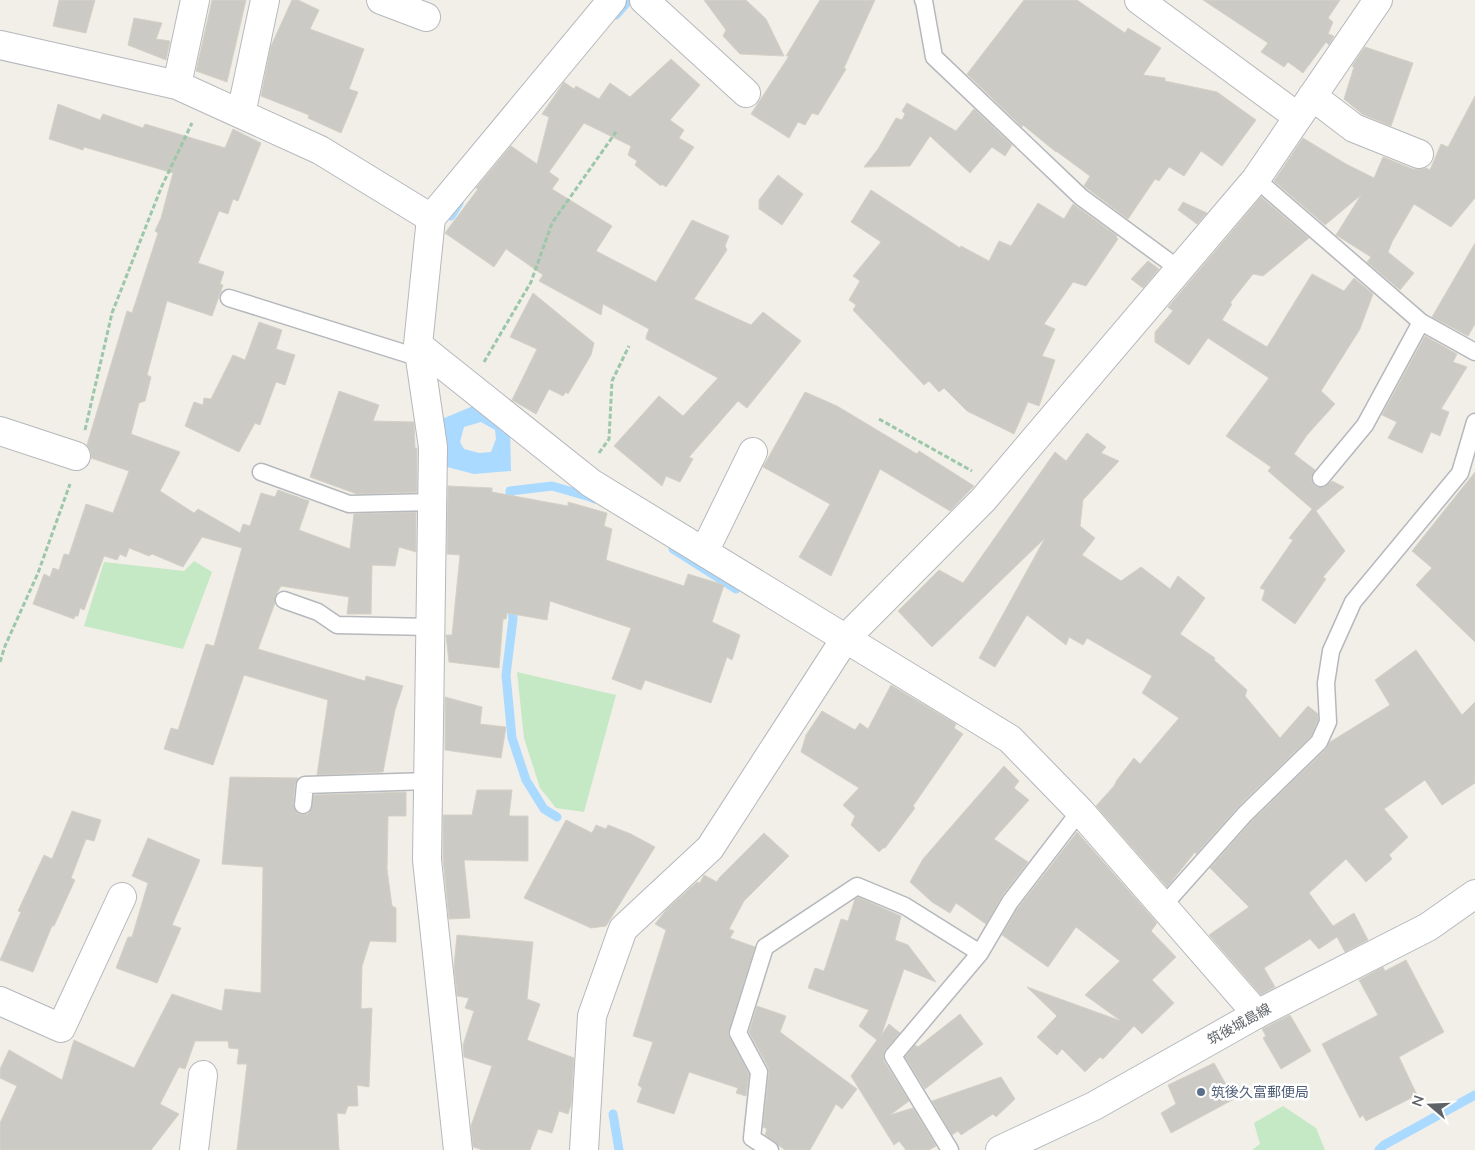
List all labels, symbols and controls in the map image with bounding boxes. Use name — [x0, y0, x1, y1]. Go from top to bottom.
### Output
street label: 筑後城島線 — [1204, 999, 1274, 1049]
north arrow — [1405, 1080, 1455, 1130]
place label: 筑後久富郵便局 — [1211, 1083, 1309, 1101]
marker: 筑後久富郵便局 — [1195, 1086, 1207, 1098]
text: N — [1407, 1093, 1428, 1109]

